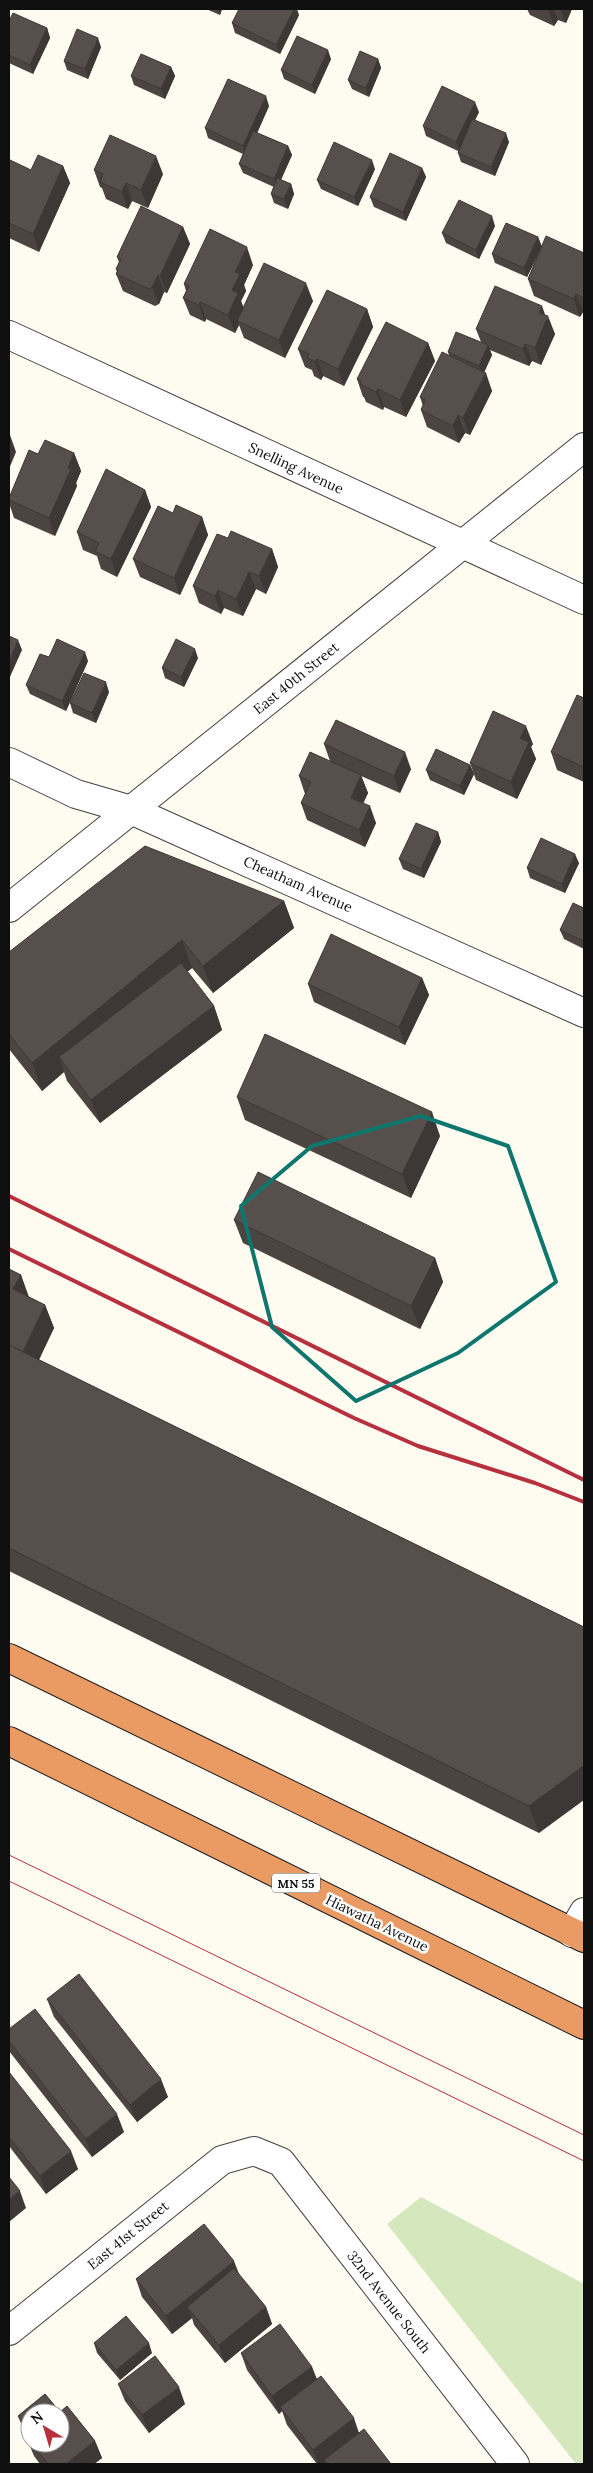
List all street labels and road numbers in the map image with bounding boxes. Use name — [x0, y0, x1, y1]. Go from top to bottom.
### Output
street label: Snelling Avenue — [246, 438, 347, 498]
street label: East 40th Street — [250, 638, 343, 718]
street label: Cheatham Avenue — [241, 852, 356, 916]
road number: MN 55 — [272, 1874, 320, 1892]
street label: Hiawatha Avenue — [323, 1890, 432, 1956]
street label: East 41st Street — [84, 2196, 173, 2273]
street label: 32nd Avenue South — [343, 2247, 435, 2357]

